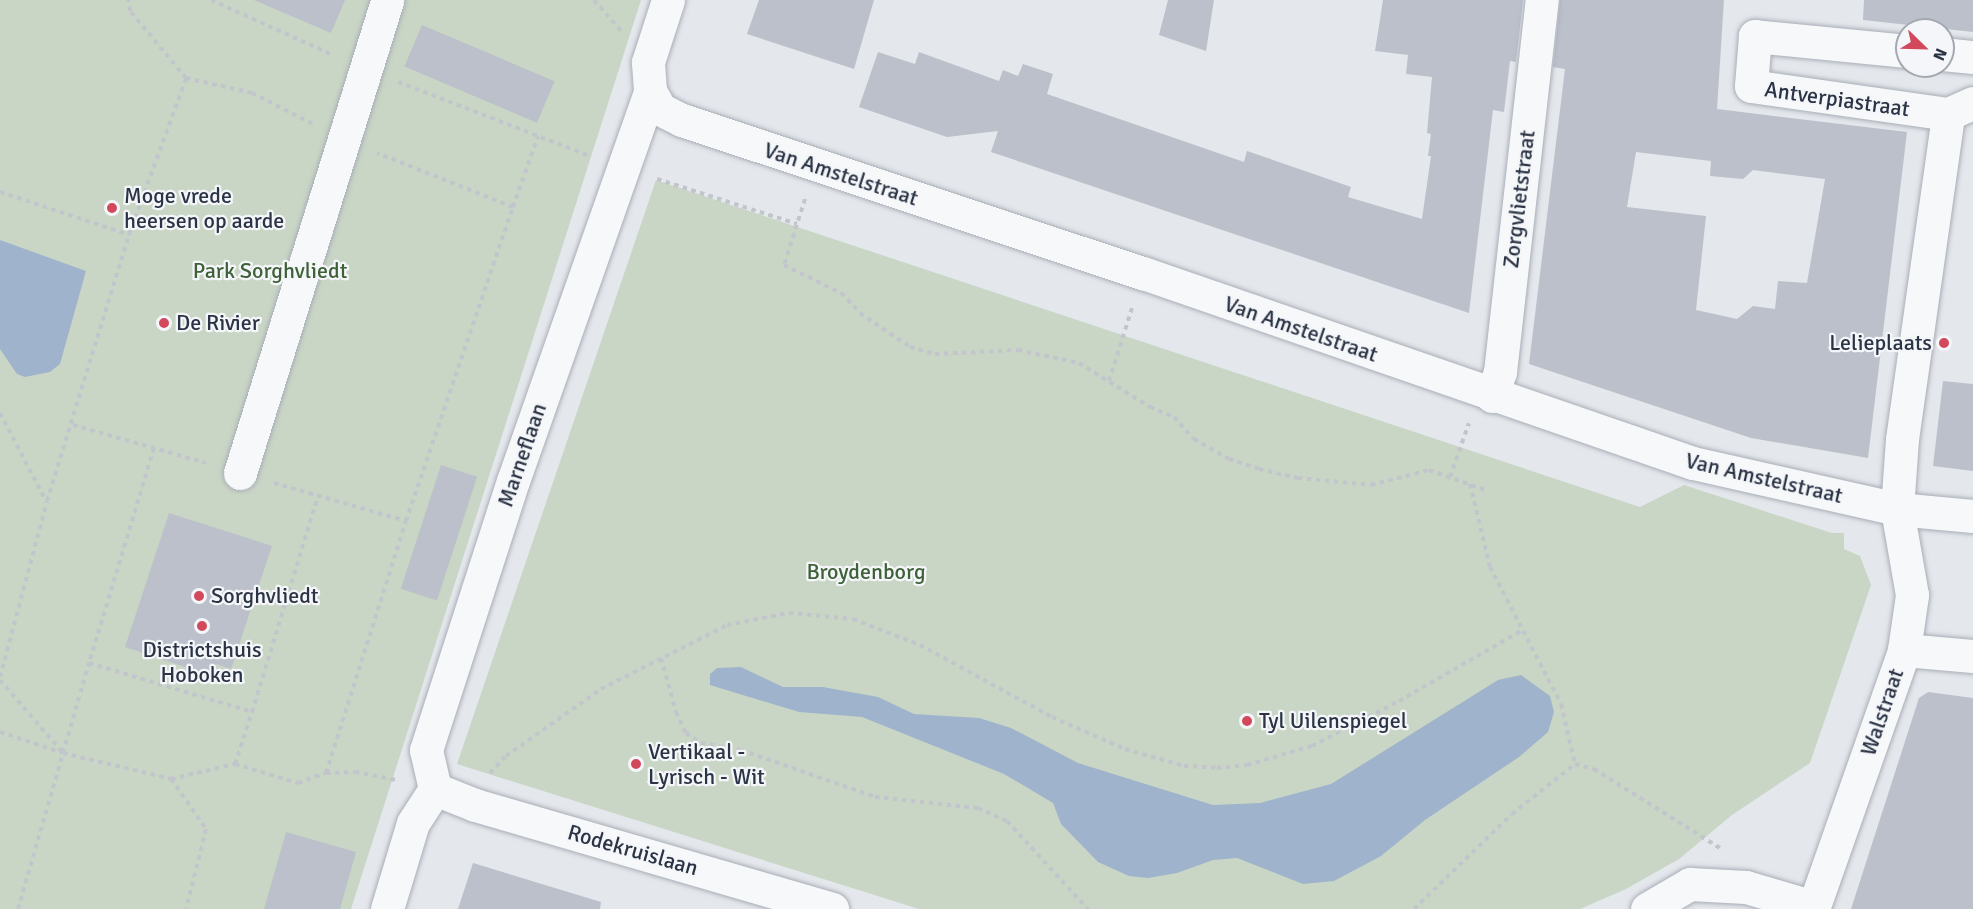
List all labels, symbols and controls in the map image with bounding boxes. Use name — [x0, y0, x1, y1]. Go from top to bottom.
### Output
north arrow — [1895, 18, 1955, 78]
text: N — [1928, 45, 1951, 63]
street label: Antverpiastraat — [1763, 76, 1911, 122]
street label: Zorgvlietstraat — [1497, 129, 1541, 269]
street label: Van Amstelstraat — [761, 137, 921, 211]
place label: Moge vrede heersen op aarde — [124, 182, 284, 234]
marker: Moge vrede heersen op aarde — [105, 201, 119, 215]
park label: Park Sorghvliedt — [193, 258, 347, 284]
street label: Van Amstelstraat — [1221, 290, 1381, 368]
place label: De Rivier — [176, 310, 260, 336]
marker: De Rivier — [157, 316, 171, 330]
place label: Lelieplaats — [1829, 330, 1932, 356]
marker: Lelieplaats — [1937, 336, 1951, 350]
street label: Marneflaan — [492, 400, 552, 510]
street label: Van Amstelstraat — [1683, 447, 1845, 509]
park label: Broydenborg — [806, 559, 926, 585]
place label: Sorghvliedt — [211, 583, 319, 609]
marker: Sorghvliedt — [192, 589, 206, 603]
marker: Districtshuis Hoboken — [195, 619, 209, 633]
place label: Districtshuis Hoboken — [142, 636, 262, 688]
street label: Walstraat — [1855, 665, 1909, 759]
place label: Tyl Uilenspiegel — [1259, 708, 1407, 734]
marker: Tyl Uilenspiegel — [1240, 714, 1254, 728]
place label: Vertikaal - Lyrisch - Wit — [648, 738, 765, 790]
marker: Vertikaal - Lyrisch - Wit — [629, 757, 643, 771]
street label: Rodekruislaan — [565, 819, 701, 881]

